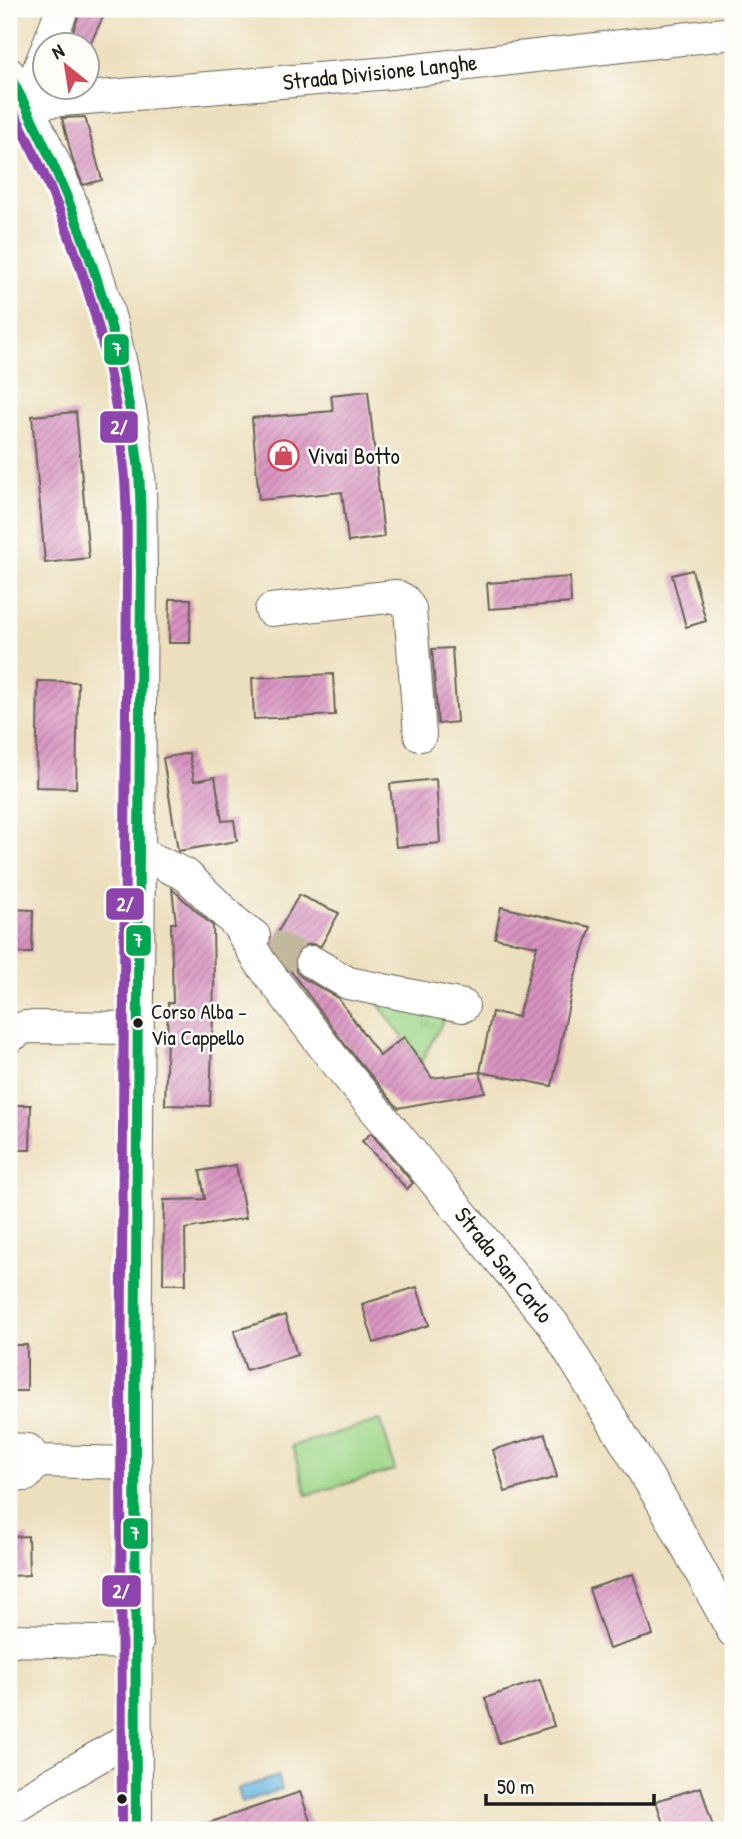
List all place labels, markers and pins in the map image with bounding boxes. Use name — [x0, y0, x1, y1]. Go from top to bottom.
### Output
shop icon: Vivai Botto — [267, 439, 301, 473]
place label: Vivai Botto — [307, 440, 400, 471]
place label: Corso Alba – Via Cappello — [151, 997, 247, 1052]
marker: Corso Alba – Via Cappello — [131, 1016, 145, 1030]
unlabelled marker — [115, 1792, 129, 1806]

